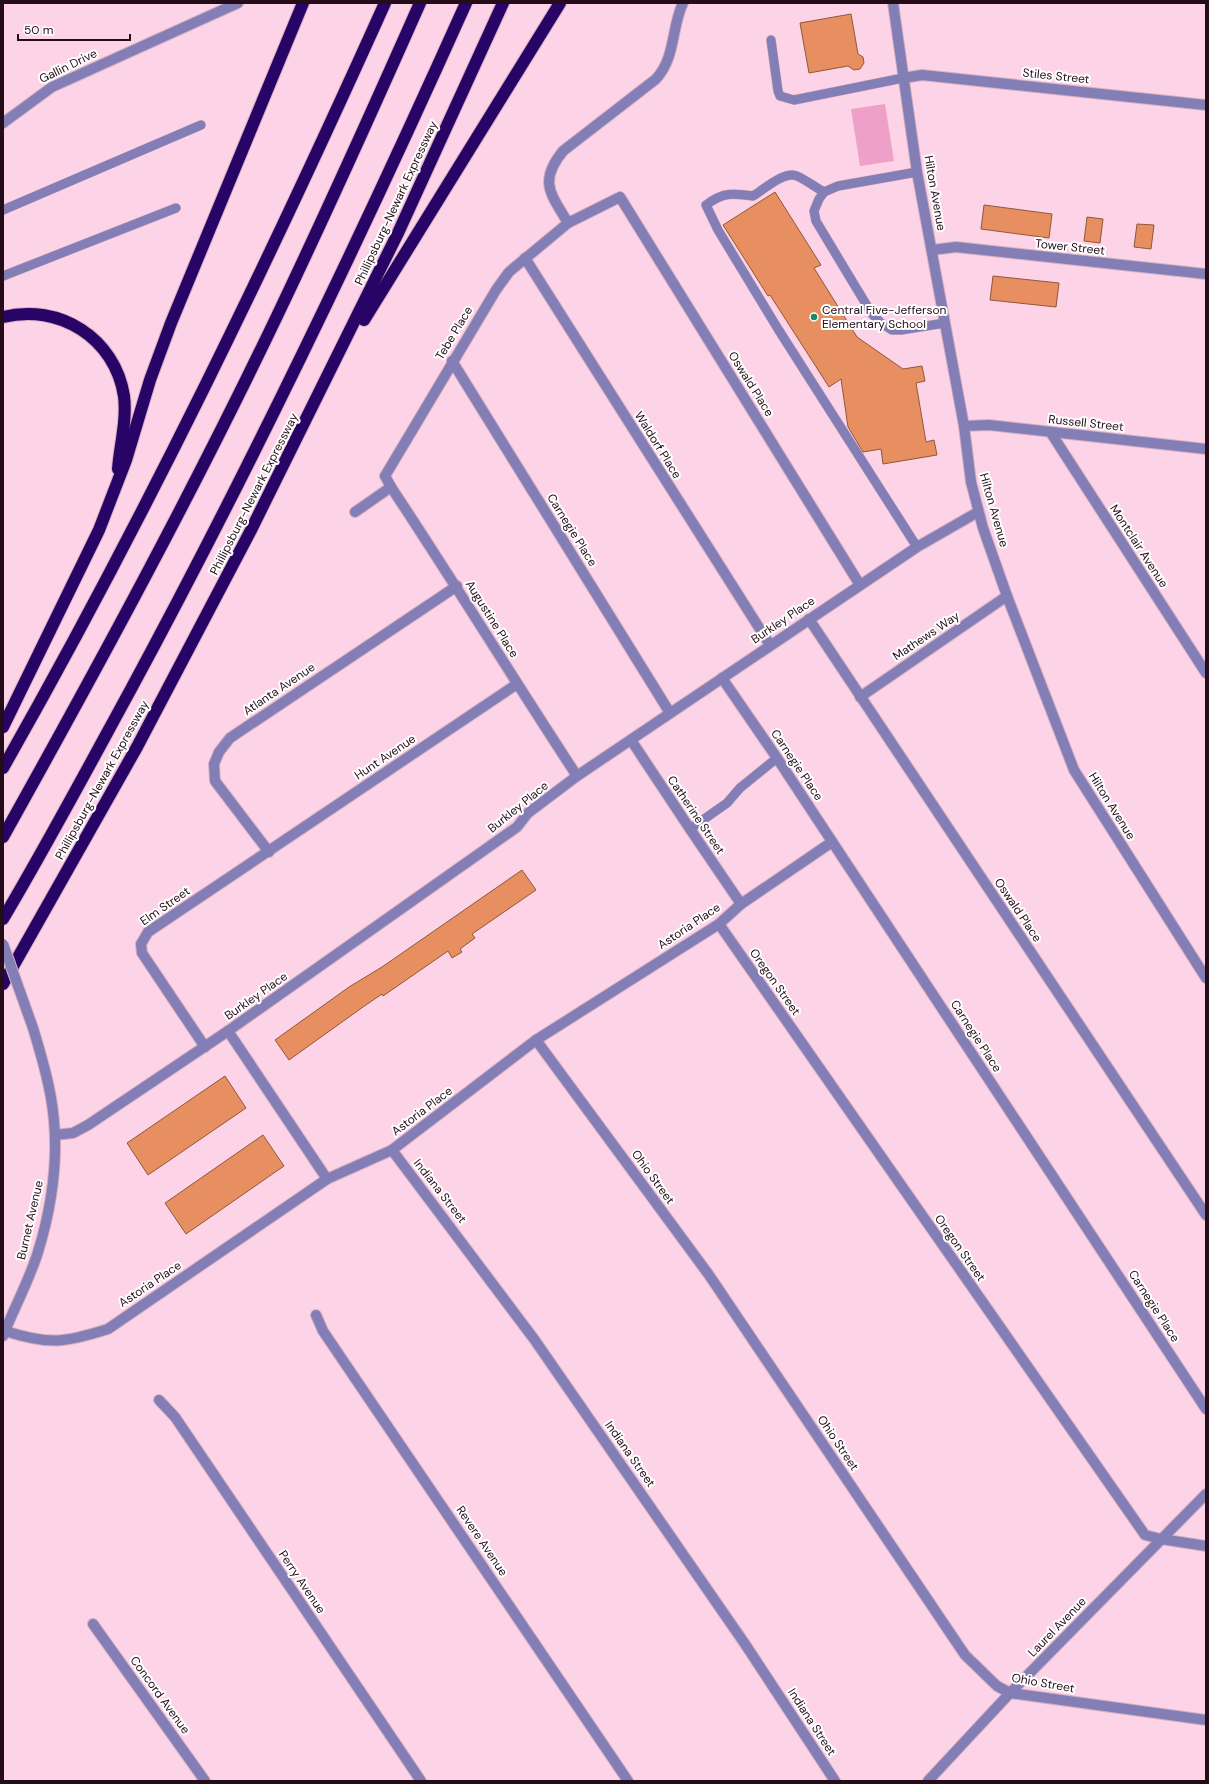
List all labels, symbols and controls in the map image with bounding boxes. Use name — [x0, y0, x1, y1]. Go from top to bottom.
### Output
scale bar — [18, 16, 130, 42]
text: 50 m — [24, 22, 53, 38]
street label: Gallin Drive — [36, 45, 100, 87]
street label: Stiles Street — [1022, 65, 1091, 88]
street label: Phillipsburg-Newark Expressway — [351, 118, 441, 288]
street label: Hilton Avenue — [921, 154, 950, 232]
street label: Tower Street — [1034, 235, 1106, 259]
place label: Central Five-Jefferson Elementary School — [822, 302, 947, 332]
street label: Tebe Place — [432, 303, 476, 363]
marker: Central Five-Jefferson Elementary School — [809, 312, 819, 322]
street label: Oswald Place — [725, 348, 777, 420]
street label: Waldorf Place — [631, 408, 685, 482]
street label: Phillipsburg-Newark Expressway — [206, 410, 302, 578]
street label: Russell Street — [1048, 411, 1125, 435]
street label: Hilton Avenue — [976, 471, 1012, 549]
street label: Carnegie Place — [543, 491, 601, 569]
street label: Montclair Avenue — [1106, 501, 1172, 591]
street label: Augustine Place — [462, 577, 522, 661]
street label: Burkley Place — [748, 593, 818, 647]
street label: Mathews Way — [890, 608, 963, 664]
street label: Atlanta Avenue — [240, 659, 318, 719]
street label: Phillipsburg-Newark Expressway — [52, 697, 153, 862]
street label: Carnegie Place — [767, 726, 827, 804]
street label: Hunt Avenue — [351, 731, 419, 783]
street label: Hilton Avenue — [1085, 769, 1139, 843]
street label: Catherine Street — [664, 773, 728, 858]
street label: Burkley Place — [484, 778, 552, 836]
street label: Oswald Place — [991, 875, 1045, 945]
street label: Elm Street — [137, 883, 193, 929]
street label: Astoria Place — [655, 899, 724, 953]
street label: Oregon Street — [746, 945, 804, 1019]
street label: Burkley Place — [221, 968, 291, 1024]
street label: Carnegie Place — [947, 997, 1005, 1075]
street label: Astoria Place — [388, 1083, 456, 1139]
street label: Ohio Street — [628, 1147, 678, 1208]
street label: Indiana Street — [410, 1156, 470, 1227]
street label: Burnet Avenue — [13, 1179, 47, 1261]
street label: Oregon Street — [931, 1211, 989, 1285]
street label: Astoria Place — [116, 1257, 185, 1311]
street label: Carnegie Place — [1125, 1267, 1183, 1345]
street label: Ohio Street — [814, 1412, 863, 1474]
street label: Indiana Street — [601, 1418, 659, 1490]
street label: Revere Avenue — [453, 1503, 511, 1579]
street label: Perry Avenue — [275, 1547, 329, 1617]
street label: Laurel Avenue — [1024, 1593, 1090, 1660]
street label: Concord Avenue — [126, 1653, 194, 1737]
street label: Ohio Street — [1010, 1670, 1076, 1696]
street label: Indiana Street — [784, 1685, 840, 1759]

